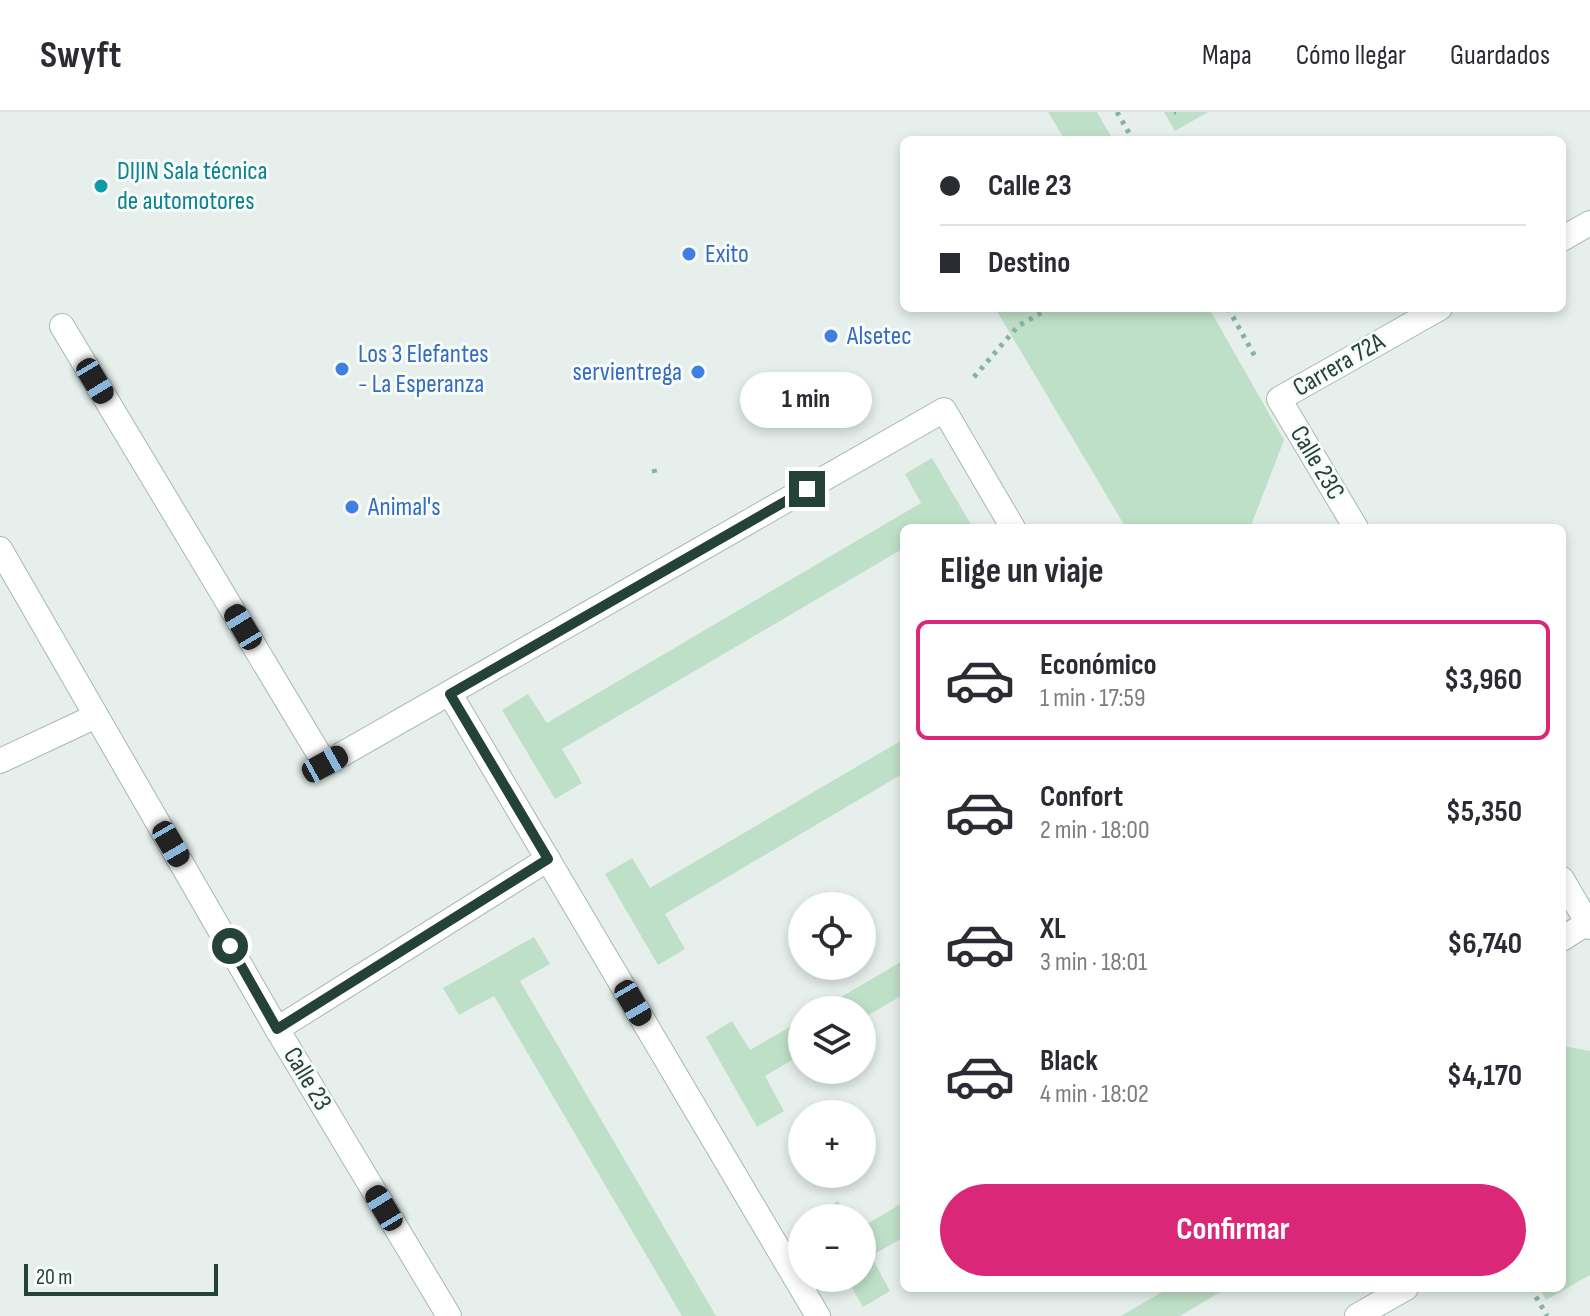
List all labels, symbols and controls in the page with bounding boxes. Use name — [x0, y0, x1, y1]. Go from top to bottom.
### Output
text: Swyft — [40, 33, 121, 78]
text: Mapa — [1202, 39, 1252, 72]
text: Cómo llegar — [1296, 39, 1406, 72]
text: Guardados — [1450, 39, 1550, 72]
place label: DIJIN Sala técnica de automotores — [117, 156, 267, 217]
text: Calle 23 — [988, 168, 1072, 204]
marker: DIJIN Sala técnica de automotores — [92, 177, 110, 195]
place label: Exito — [705, 239, 749, 270]
marker: Exito — [680, 245, 698, 263]
text: Destino — [988, 245, 1070, 281]
place label: Alsetec — [846, 321, 912, 352]
street label: Carrera 72A — [1288, 326, 1391, 404]
marker: Alsetec — [822, 327, 840, 345]
place label: Los 3 Elefantes - La Esperanza — [358, 339, 489, 400]
car — [72, 354, 118, 408]
place label: servientrega — [572, 357, 682, 388]
marker: Los 3 Elefantes - La Esperanza — [333, 360, 351, 378]
marker: servientrega — [689, 363, 707, 381]
callout: 1 min — [741, 373, 873, 429]
text: 1 min — [782, 384, 830, 415]
street label: Calle 23C — [1283, 420, 1351, 506]
route end — [789, 471, 825, 507]
place label: Animal's — [367, 492, 441, 523]
marker: Animal's — [343, 498, 361, 516]
text: Elige un viaje — [940, 550, 1104, 593]
car — [220, 600, 266, 654]
icon: car — [944, 644, 1016, 716]
text: Económico — [1040, 647, 1157, 683]
text: $3,960 — [1444, 662, 1522, 698]
text: 1 min · 17:59 — [1040, 683, 1145, 714]
car — [298, 742, 352, 786]
icon: car — [944, 776, 1016, 848]
text: Confort — [1040, 779, 1123, 815]
text: $5,350 — [1446, 794, 1522, 830]
text: 2 min · 18:00 — [1040, 815, 1150, 846]
car — [149, 817, 193, 871]
map controls — [788, 892, 876, 1292]
button: locate — [788, 892, 876, 980]
icon: car — [944, 908, 1016, 980]
text: XL — [1040, 911, 1066, 947]
text: $6,740 — [1447, 926, 1522, 962]
route start — [212, 928, 248, 964]
text: 3 min · 18:01 — [1040, 947, 1147, 978]
car — [611, 976, 655, 1030]
button: layers — [788, 996, 876, 1084]
icon: car — [944, 1040, 1016, 1112]
street label: Calle 23 — [276, 1042, 338, 1116]
text: Black — [1040, 1043, 1098, 1079]
text: $4,170 — [1447, 1058, 1522, 1094]
text: 4 min · 18:02 — [1040, 1079, 1149, 1110]
button: + — [788, 1100, 876, 1188]
car — [361, 1181, 407, 1235]
button: Confirmar — [940, 1184, 1526, 1276]
button: − — [788, 1204, 876, 1292]
scale bar — [24, 1260, 218, 1296]
text: 20 m — [36, 1264, 73, 1291]

